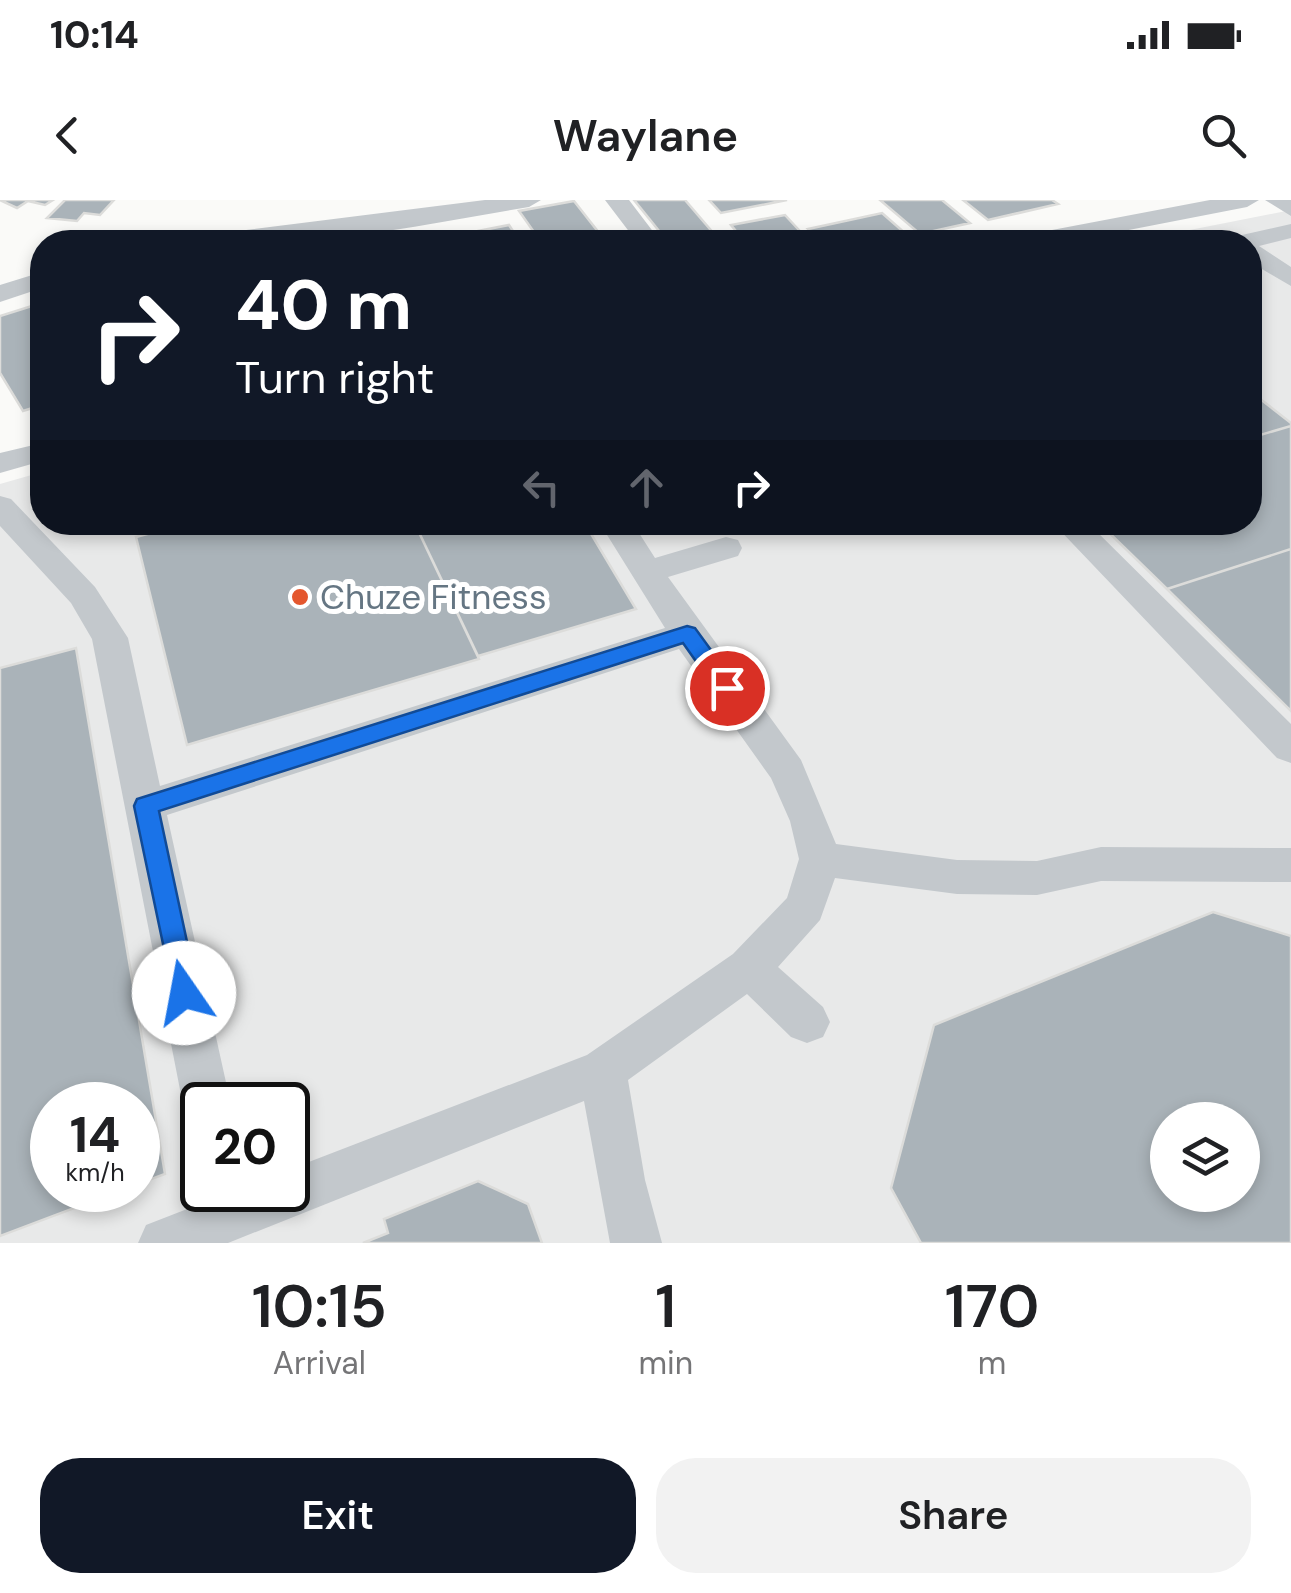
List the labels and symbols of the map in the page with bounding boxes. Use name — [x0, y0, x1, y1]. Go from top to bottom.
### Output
place label: Chuze Fitness — [320, 574, 546, 620]
marker: Chuze Fitness — [289, 586, 311, 608]
pin — [685, 646, 770, 731]
position arrow — [132, 941, 236, 1045]
speed limit sign: 20 — [180, 1082, 310, 1212]

